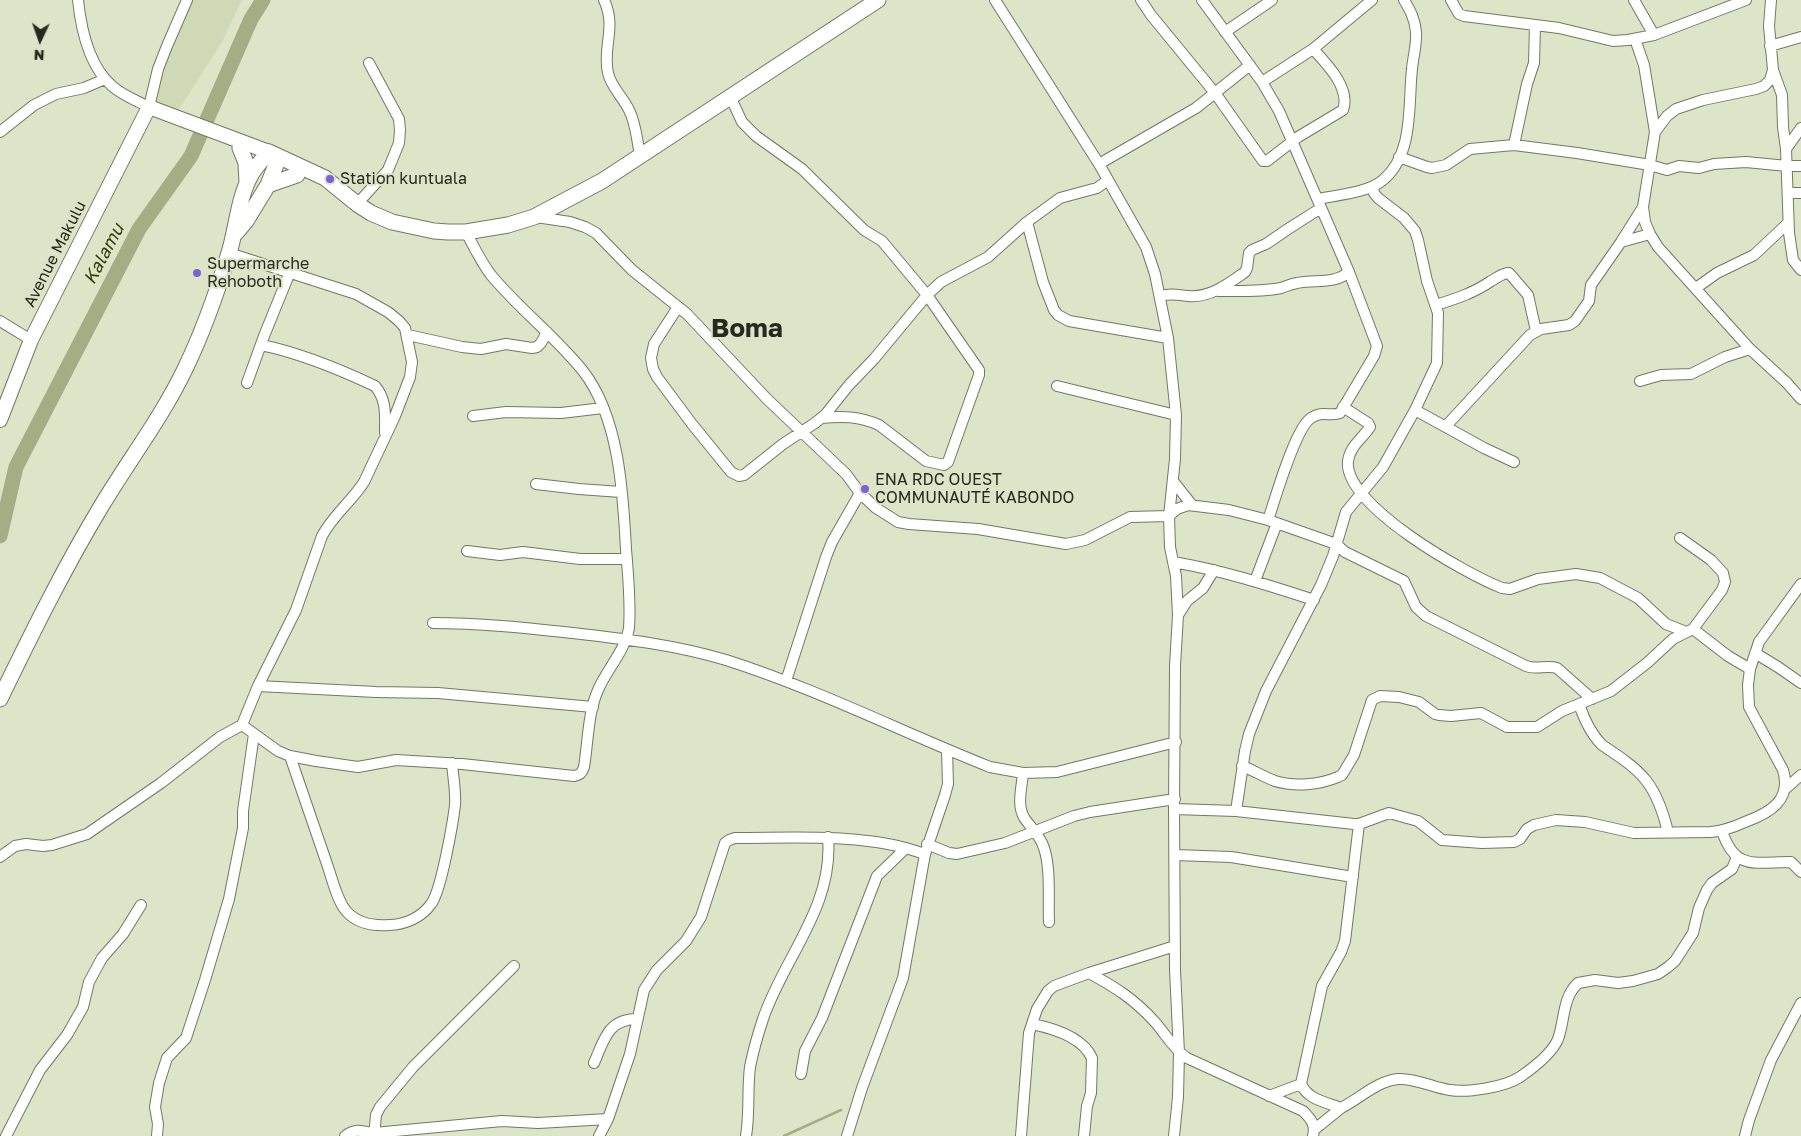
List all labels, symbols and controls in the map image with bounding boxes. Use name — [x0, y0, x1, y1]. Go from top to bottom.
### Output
north arrow — [15, 15, 65, 65]
text: N — [33, 47, 45, 64]
place label: Station kuntuala — [340, 169, 467, 189]
marker: Station kuntuala — [324, 173, 336, 185]
street label: Avenue Makulu — [20, 198, 90, 310]
water label: Kalamu — [79, 220, 129, 288]
place label: Supermarche Rehoboth — [207, 254, 309, 292]
marker: Supermarche Rehoboth — [191, 267, 203, 279]
district label: Boma — [711, 313, 783, 345]
place label: ENA RDC OUEST COMMUNAUTÉ KABONDO — [875, 470, 1074, 508]
marker: ENA RDC OUEST COMMUNAUTÉ KABONDO — [859, 483, 871, 495]

